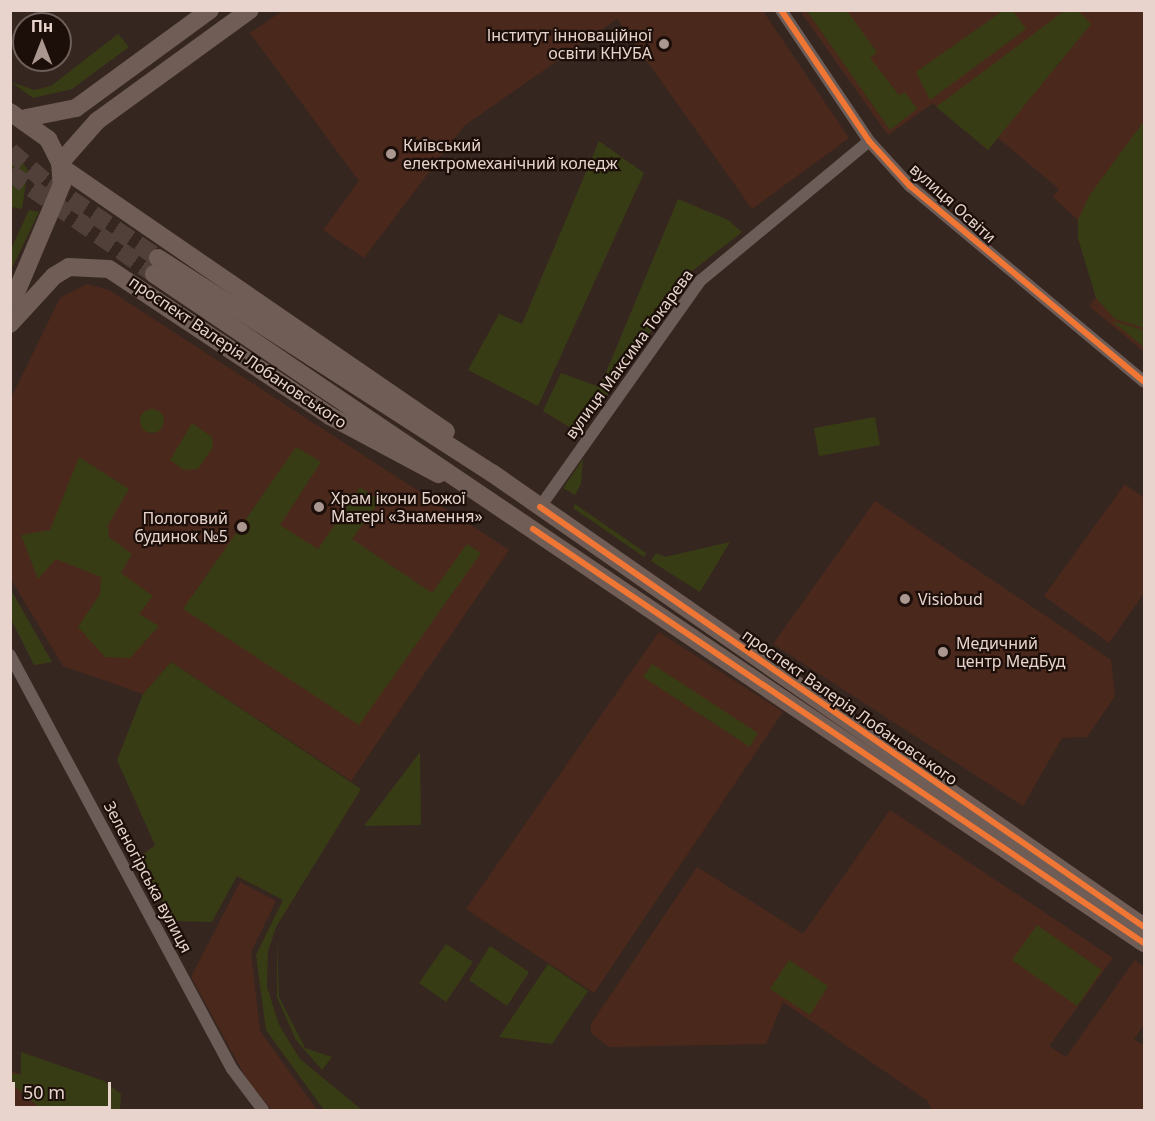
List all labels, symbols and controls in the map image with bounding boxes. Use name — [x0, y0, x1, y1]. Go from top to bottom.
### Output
north arrow — [12, 12, 72, 72]
text: Пн — [31, 15, 53, 37]
place label: Інститут інноваційної освіти КНУБА — [487, 25, 652, 63]
marker: Інститут інноваційної освіти КНУБА — [657, 37, 671, 51]
place label: Київський електромеханічний коледж — [403, 135, 618, 173]
marker: Київський електромеханічний коледж — [384, 147, 398, 161]
street label: вулиця Освіти — [906, 159, 1000, 247]
street label: вулиця Максима Токарева — [561, 266, 697, 442]
street label: проспект Валерія Лобановського — [126, 272, 350, 432]
place label: Храм ікони Божої Матері «Знамення» — [331, 488, 483, 526]
marker: Храм ікони Божої Матері «Знамення» — [312, 500, 326, 514]
place label: Пологовий будинок №5 — [134, 508, 228, 546]
marker: Пологовий будинок №5 — [233, 518, 251, 536]
place label: Visiobud — [918, 589, 983, 609]
marker: Visiobud — [896, 590, 914, 608]
street label: проспект Валерія Лобановського — [739, 625, 961, 789]
place label: Медичний центр МедБуд — [956, 633, 1065, 671]
marker: Медичний центр МедБуд — [934, 643, 952, 661]
street label: Зеленогірська вулиця — [100, 798, 196, 956]
scale bar — [15, 1070, 114, 1108]
text: 50 m — [23, 1080, 65, 1104]

